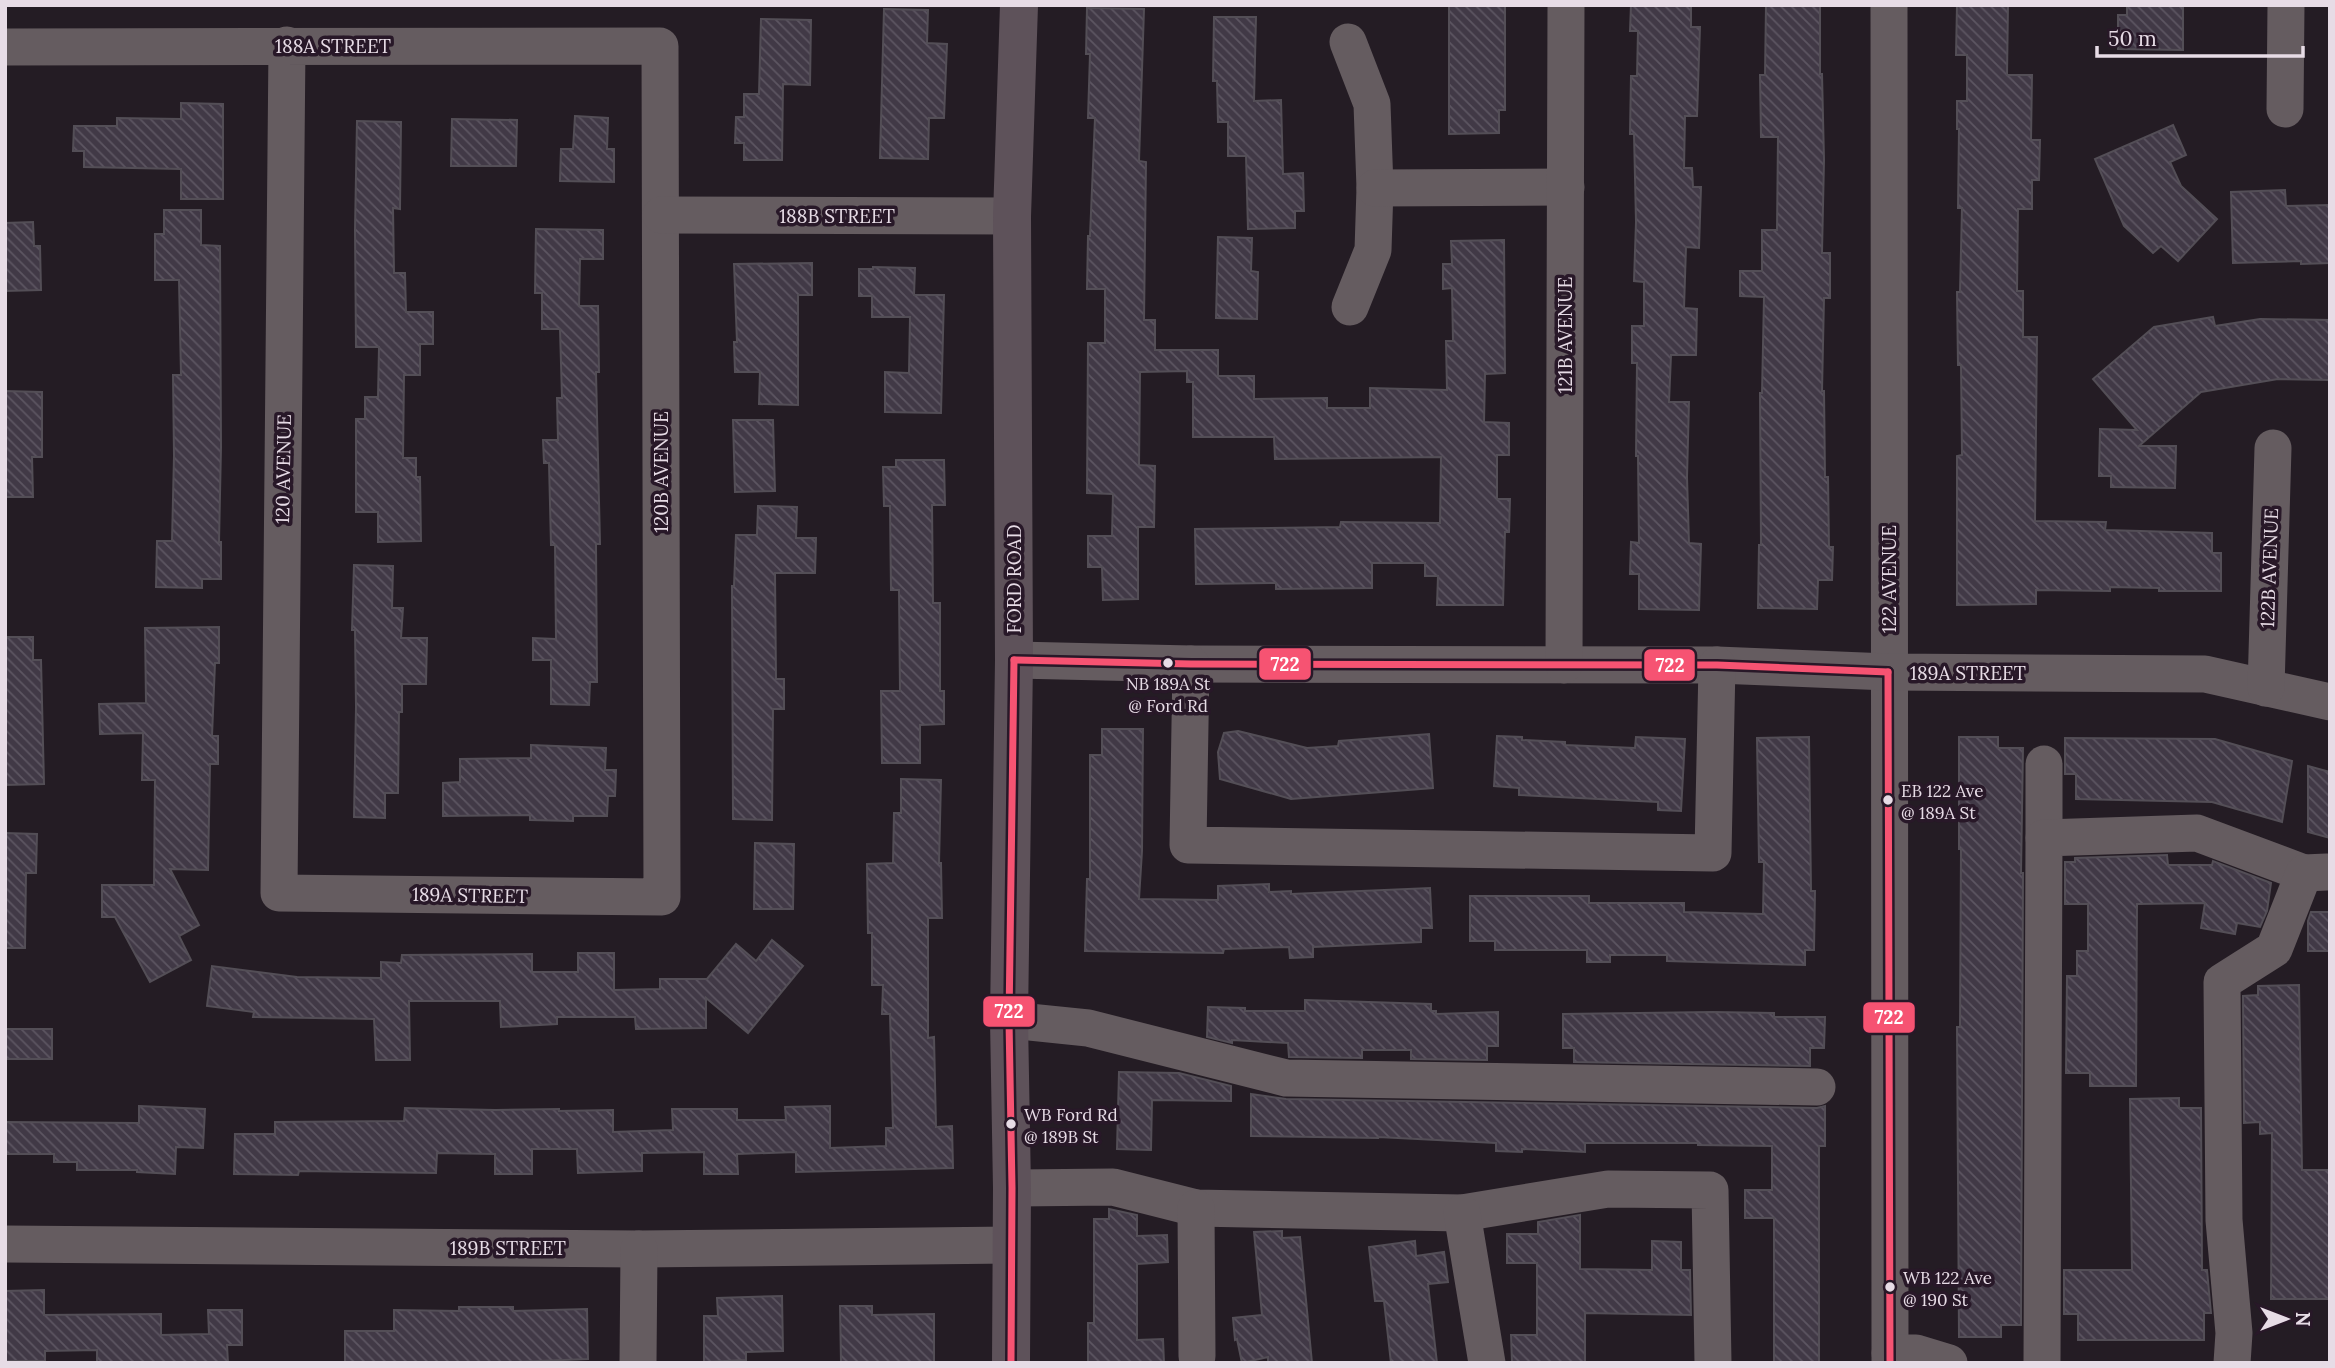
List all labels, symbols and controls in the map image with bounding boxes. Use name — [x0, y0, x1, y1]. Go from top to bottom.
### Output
scale bar — [2097, 14, 2304, 58]
text: 50 m — [2108, 25, 2157, 52]
street label: 188A STREET — [275, 34, 391, 58]
street label: 188B STREET — [779, 204, 895, 228]
street label: 121B AVENUE — [1553, 277, 1577, 393]
street label: 120B AVENUE — [649, 411, 673, 533]
street label: 120 AVENUE — [270, 414, 296, 524]
street label: 122B AVENUE — [2255, 508, 2283, 628]
street label: FORD ROAD — [1002, 524, 1026, 634]
street label: 122 AVENUE — [1877, 525, 1901, 633]
line badge: 722 — [1258, 647, 1312, 681]
line badge: 722 — [1643, 648, 1696, 682]
text: 722 — [1270, 652, 1300, 676]
text: 722 — [1655, 653, 1685, 677]
marker: NB 189A St @ Ford Rd — [1161, 656, 1175, 670]
street label: 189A STREET — [1910, 661, 2026, 685]
place label: NB 189A St @ Ford Rd — [1126, 673, 1211, 717]
place label: EB 122 Ave @ 189A St — [1901, 780, 1984, 824]
marker: EB 122 Ave @ 189A St — [1881, 793, 1895, 807]
street label: 189A STREET — [412, 882, 528, 908]
line badge: 722 — [982, 995, 1036, 1028]
text: 722 — [994, 999, 1024, 1023]
line badge: 722 — [1862, 1001, 1916, 1034]
text: 722 — [1874, 1005, 1904, 1029]
place label: WB Ford Rd @ 189B St — [1024, 1104, 1118, 1148]
marker: WB Ford Rd @ 189B St — [1004, 1117, 1018, 1131]
street label: 189B STREET — [450, 1236, 566, 1260]
place label: WB 122 Ave @ 190 St — [1903, 1267, 1992, 1311]
marker: WB 122 Ave @ 190 St — [1883, 1280, 1897, 1294]
north arrow — [2251, 1284, 2321, 1354]
text: N — [2291, 1312, 2315, 1327]

